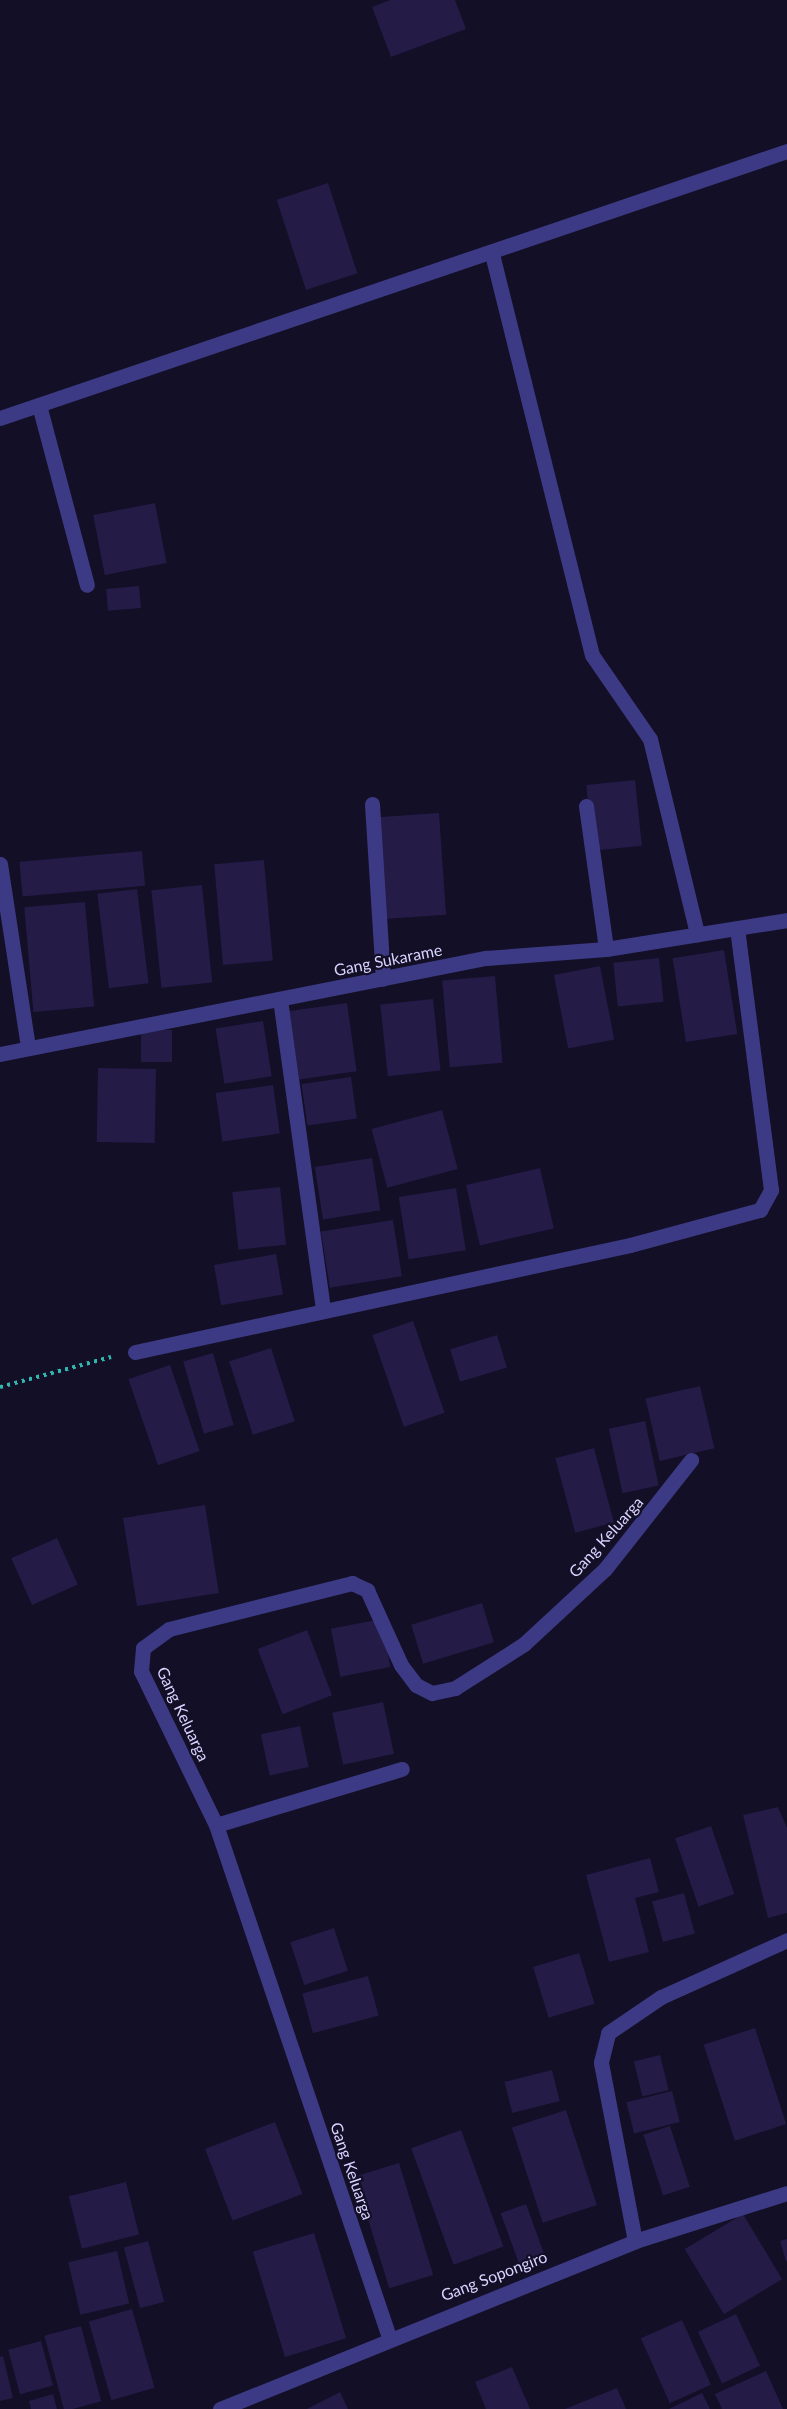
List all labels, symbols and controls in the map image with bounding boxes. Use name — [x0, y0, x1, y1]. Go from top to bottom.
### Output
street label: Gang Sukarame — [332, 940, 444, 980]
street label: Gang Keluarga — [565, 1493, 647, 1581]
street label: Gang Keluarga — [153, 1664, 213, 1764]
street label: Gang Keluarga — [326, 2120, 378, 2222]
street label: Gang Sopongiro — [438, 2247, 550, 2305]

